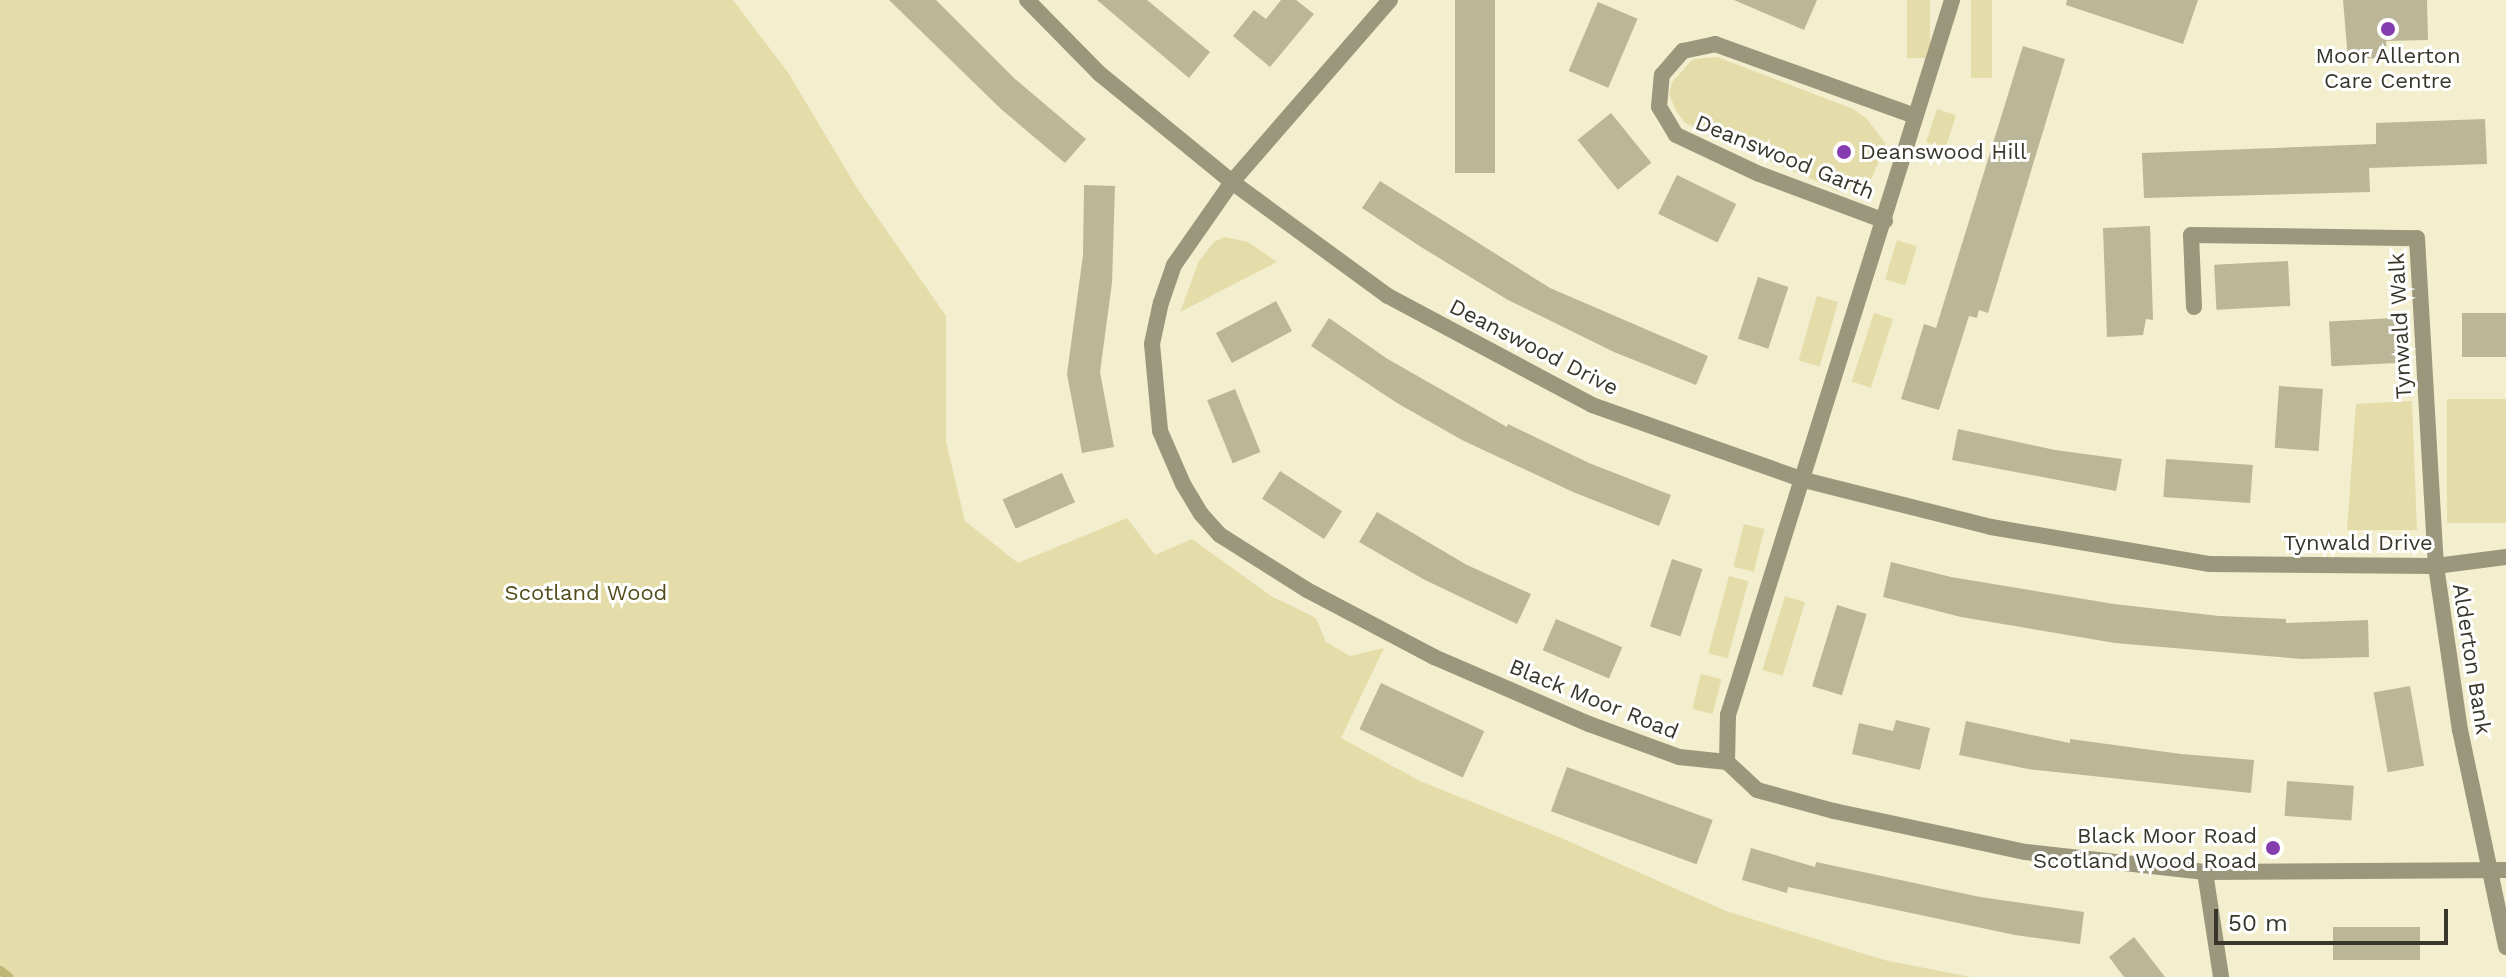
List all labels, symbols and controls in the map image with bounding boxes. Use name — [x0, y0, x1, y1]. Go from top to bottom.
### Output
marker: Moor Allerton Care Centre — [2379, 20, 2397, 38]
place label: Moor Allerton Care Centre — [2315, 42, 2461, 94]
street label: Deanswood Garth — [1692, 109, 1878, 205]
place label: Deanswood Hill — [1860, 139, 2027, 165]
marker: Deanswood Hill — [1835, 143, 1853, 161]
street label: Tynwald Walk — [2383, 252, 2417, 400]
street label: Deanswood Drive — [1445, 293, 1623, 401]
street label: Tynwald Drive — [2283, 530, 2433, 556]
park label: Scotland Wood — [504, 580, 668, 606]
street label: Alderton Bank — [2447, 582, 2497, 736]
street label: Black Moor Road — [1505, 653, 1683, 745]
place label: Black Moor Road Scotland Wood Road — [2032, 822, 2257, 874]
marker: Black Moor Road Scotland Wood Road — [2264, 839, 2282, 857]
scale bar — [2218, 893, 2452, 943]
text: 50 m — [2228, 909, 2288, 937]

